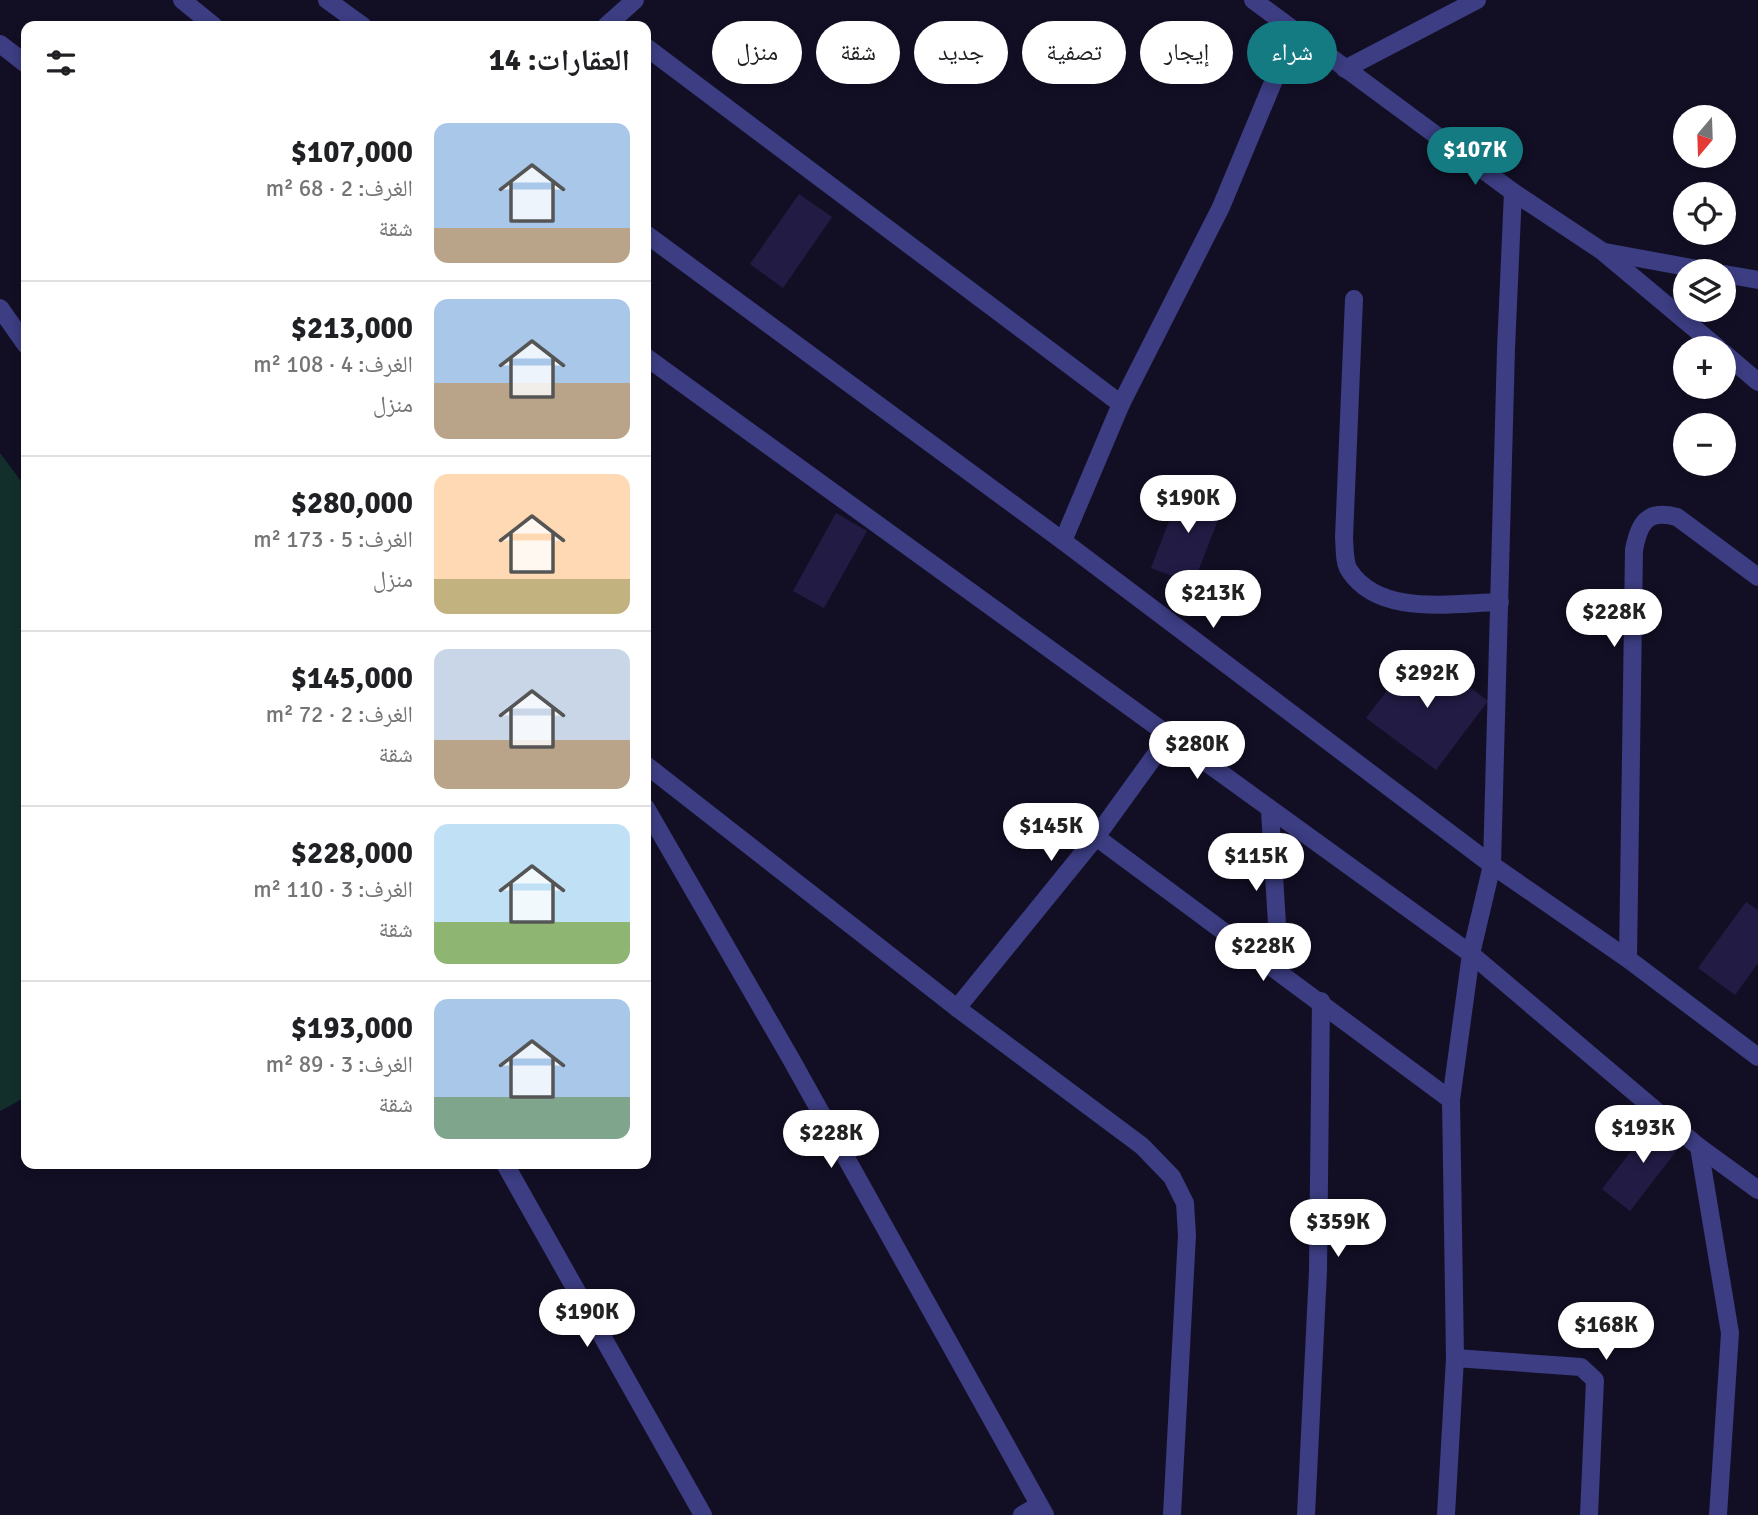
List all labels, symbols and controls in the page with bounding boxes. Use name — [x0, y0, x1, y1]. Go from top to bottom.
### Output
chip: منزل — [712, 21, 802, 84]
chip: شقة — [816, 21, 900, 84]
chip: جديد — [914, 21, 1008, 84]
chip: تصفية — [1022, 21, 1126, 84]
chip: إيجار — [1140, 21, 1233, 84]
chip: شراء — [1247, 21, 1337, 84]
text: العقارات: 14 — [489, 42, 630, 79]
icon: filters — [42, 44, 80, 82]
north arrow — [1673, 105, 1736, 168]
map controls — [1673, 105, 1736, 476]
pin: $107K — [1426, 128, 1524, 187]
text: $107,000 — [291, 134, 413, 171]
text: $107K — [1443, 135, 1507, 164]
icon: home — [490, 151, 574, 235]
text: الغرف: 2 · 68 m² — [266, 174, 413, 203]
button: locate — [1673, 182, 1736, 245]
text: شقة — [379, 214, 413, 243]
button: layers — [1673, 259, 1736, 322]
text: $213,000 — [291, 310, 413, 347]
icon: home — [490, 327, 574, 411]
button: + — [1673, 336, 1736, 399]
text: الغرف: 4 · 108 m² — [253, 350, 413, 379]
text: منزل — [373, 390, 413, 419]
button: − — [1673, 413, 1736, 476]
pin: $190K — [1139, 476, 1237, 535]
text: $190K — [1156, 483, 1220, 512]
text: $280,000 — [291, 485, 413, 522]
icon: home — [490, 502, 574, 586]
text: الغرف: 5 · 173 m² — [253, 525, 413, 554]
text: منزل — [373, 565, 413, 594]
pin: $213K — [1164, 570, 1262, 630]
text: $213K — [1181, 578, 1245, 607]
pin: $228K — [1565, 590, 1663, 649]
text: $228K — [1582, 597, 1646, 626]
pin: $292K — [1378, 650, 1476, 710]
text: $292K — [1395, 658, 1459, 687]
text: $145,000 — [291, 660, 413, 697]
icon: home — [490, 677, 574, 761]
text: الغرف: 2 · 72 m² — [266, 700, 413, 729]
pin: $280K — [1148, 722, 1246, 781]
text: $280K — [1165, 729, 1229, 758]
text: شقة — [379, 740, 413, 769]
pin: $145K — [1002, 804, 1100, 863]
text: $145K — [1019, 811, 1083, 840]
pin: $115K — [1207, 834, 1305, 893]
text: $228,000 — [291, 835, 413, 872]
text: $115K — [1224, 841, 1288, 870]
icon: home — [490, 852, 574, 936]
text: الغرف: 3 · 110 m² — [253, 875, 413, 904]
text: شقة — [379, 915, 413, 944]
pin: $228K — [1214, 923, 1312, 983]
text: $228K — [1231, 931, 1295, 960]
text: $193,000 — [291, 1010, 413, 1047]
icon: home — [490, 1027, 574, 1111]
text: الغرف: 3 · 89 m² — [266, 1050, 413, 1079]
text: شقة — [379, 1090, 413, 1119]
pin: $193K — [1594, 1106, 1692, 1165]
pin: $228K — [782, 1110, 880, 1170]
text: $193K — [1611, 1113, 1675, 1142]
text: $228K — [799, 1118, 863, 1147]
pin: $359K — [1289, 1200, 1387, 1259]
text: $359K — [1306, 1207, 1370, 1236]
pin: $190K — [538, 1290, 636, 1349]
text: $190K — [555, 1297, 619, 1326]
pin: $168K — [1557, 1302, 1655, 1362]
text: $168K — [1574, 1310, 1638, 1339]

